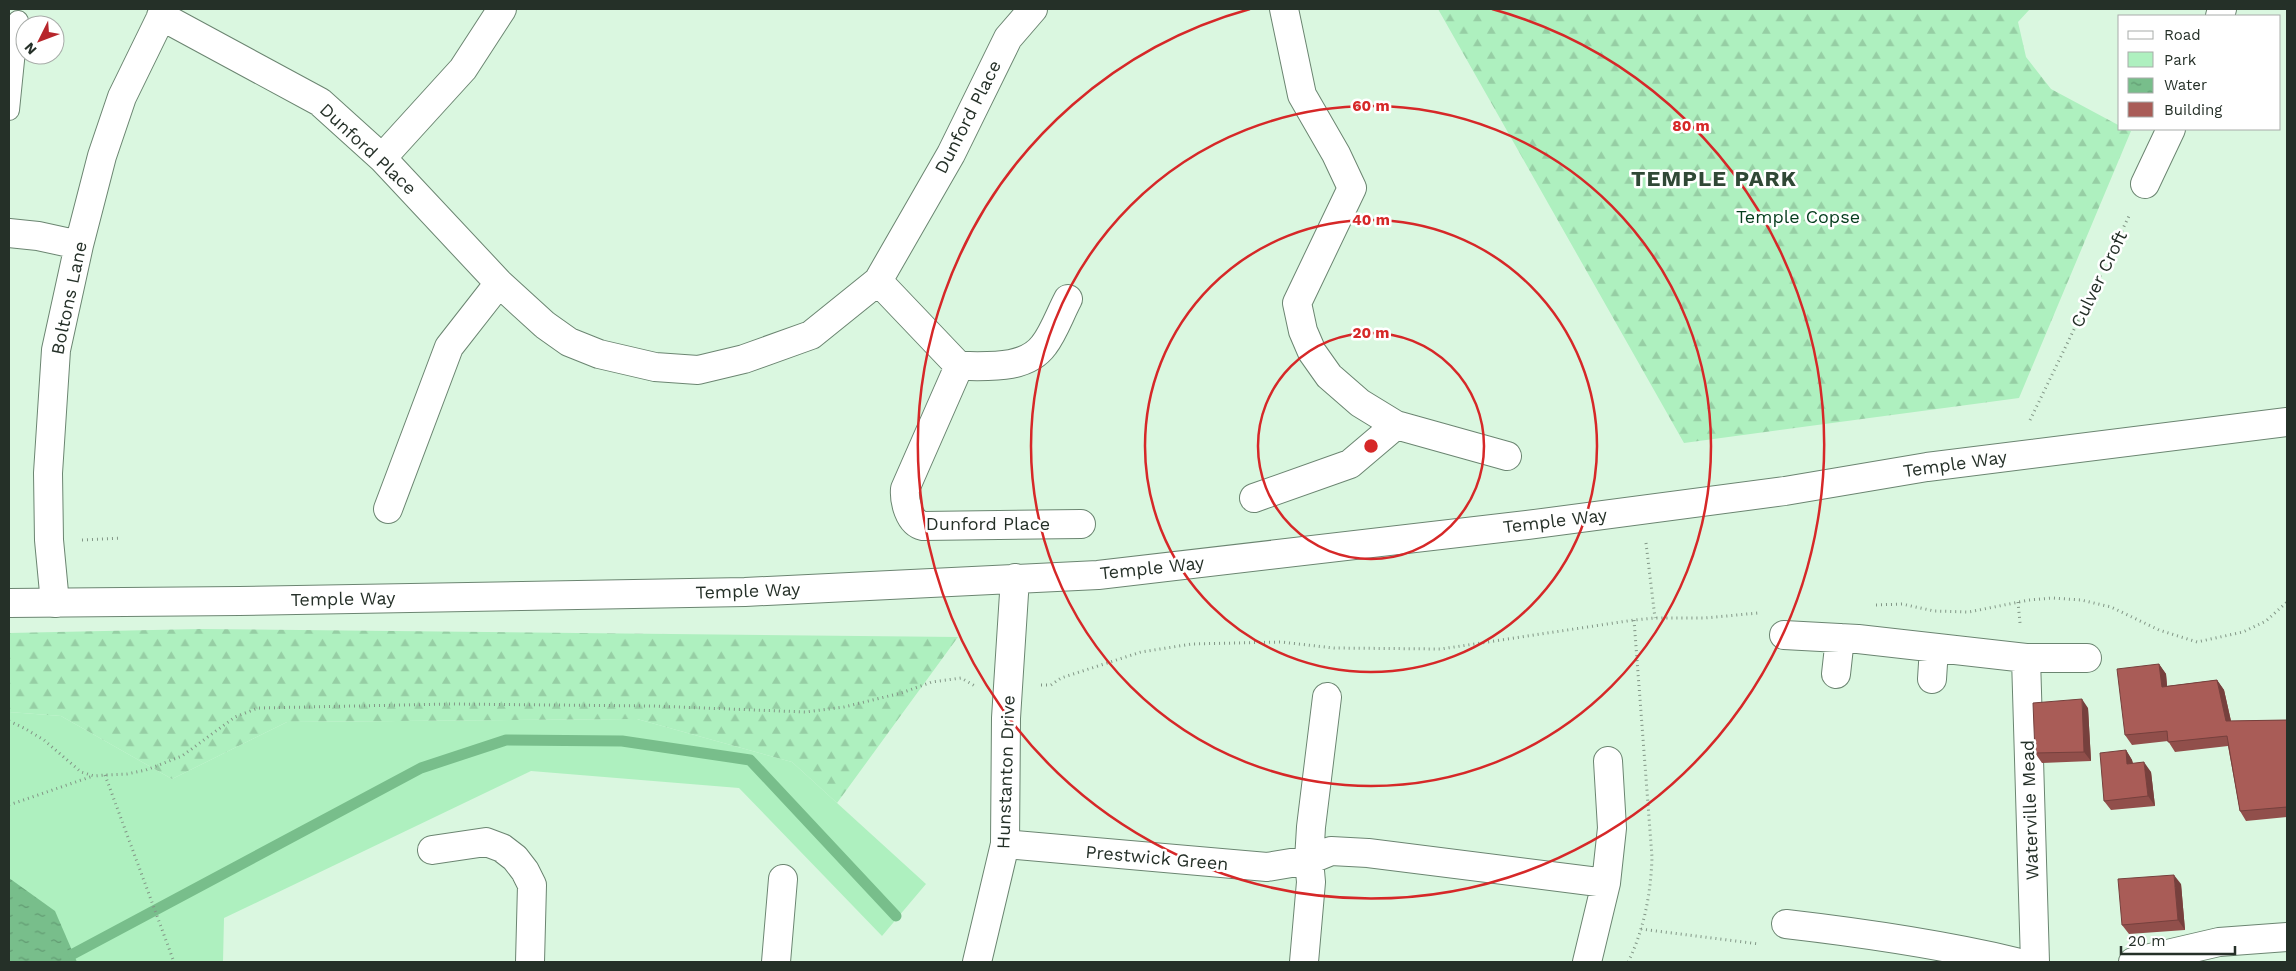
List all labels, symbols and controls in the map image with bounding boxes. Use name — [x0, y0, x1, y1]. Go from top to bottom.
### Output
north arrow — [15, 15, 65, 65]
legend — [2118, 15, 2281, 130]
text: Road — [2164, 26, 2201, 44]
text: N — [21, 39, 40, 58]
text: Park — [2164, 51, 2197, 69]
street label: Dunford Place — [930, 57, 1005, 177]
text: Water — [2164, 76, 2207, 94]
text: 60 m — [1352, 97, 1390, 115]
street label: Dunford Place — [316, 99, 421, 199]
text: Building — [2164, 101, 2222, 119]
text: 80 m — [1672, 117, 1710, 135]
district label: TEMPLE PARK — [1631, 166, 1797, 191]
park label: Temple Copse — [1736, 206, 1860, 227]
text: 40 m — [1352, 211, 1390, 229]
street label: Culver Croft — [2066, 227, 2131, 331]
street label: Boltons Lane — [46, 239, 91, 356]
text: 20 m — [1352, 324, 1390, 342]
centre of rings — [1362, 437, 1380, 455]
street label: Temple Way — [1902, 446, 2009, 481]
street label: Temple Way — [1502, 504, 1609, 537]
street label: Dunford Place — [926, 513, 1050, 534]
street label: Temple Way — [1099, 552, 1206, 583]
street label: Temple Way — [695, 578, 801, 603]
street label: Temple Way — [290, 587, 396, 610]
street label: Hunstanton Drive — [992, 695, 1019, 849]
street label: Waterville Mead — [2017, 739, 2042, 881]
street label: Prestwick Green — [1085, 841, 1229, 874]
scale bar — [2121, 924, 2235, 956]
text: 20 m — [2128, 932, 2166, 950]

